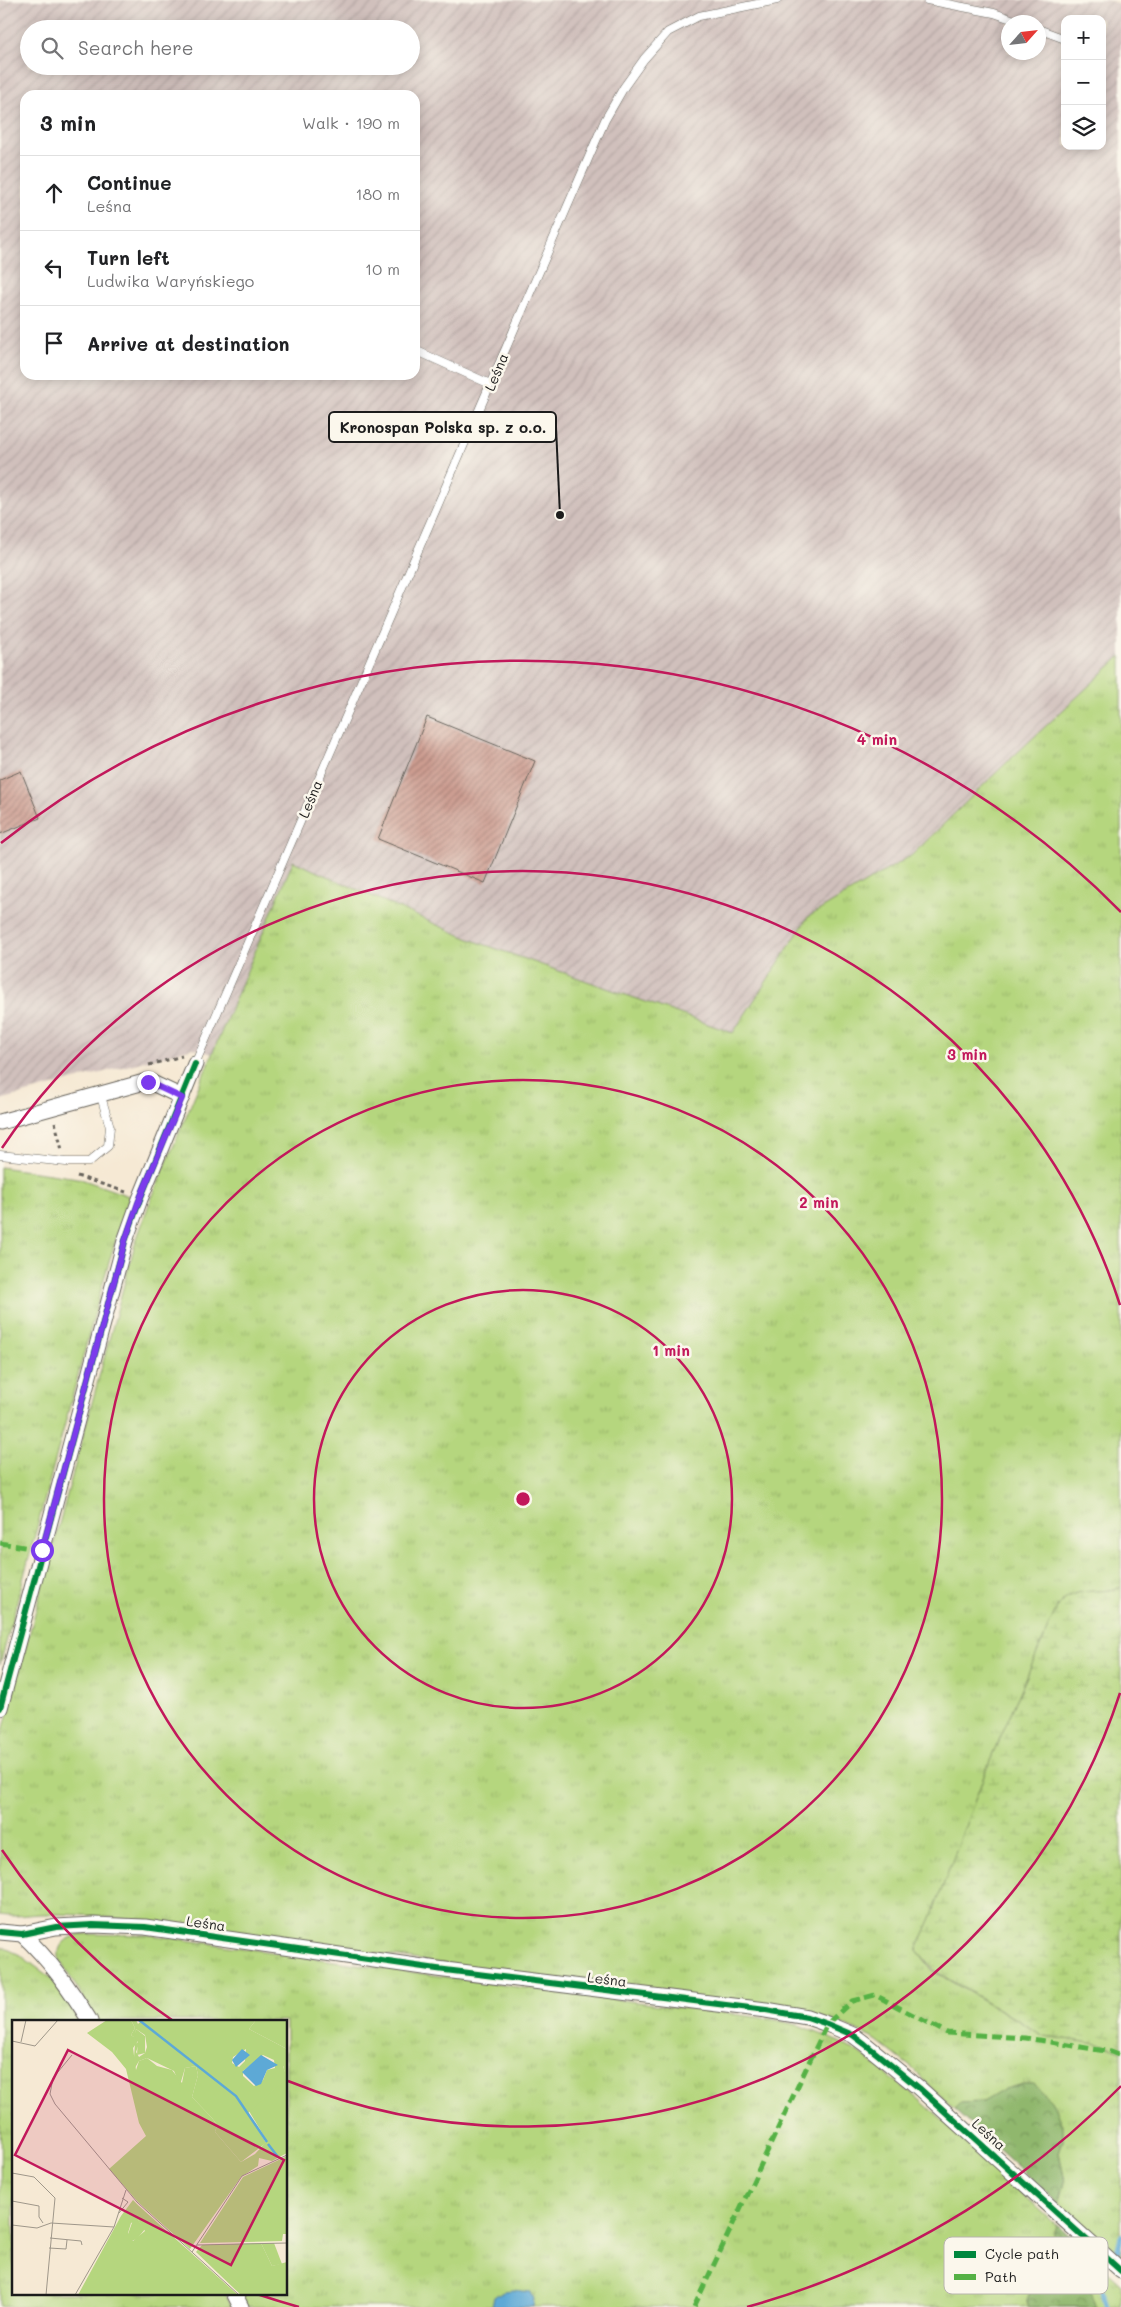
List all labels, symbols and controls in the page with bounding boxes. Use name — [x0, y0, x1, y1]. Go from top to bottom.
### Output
north arrow — [1001, 15, 1046, 60]
map controls — [1061, 15, 1106, 150]
button: + — [1061, 15, 1106, 60]
search box — [20, 20, 420, 75]
icon: search — [38, 34, 66, 62]
text: Search here — [78, 35, 194, 60]
button: − — [1061, 60, 1106, 105]
button: layers — [1061, 105, 1106, 150]
text: 3 min — [40, 109, 96, 136]
text: Walk · 190 m — [302, 112, 400, 133]
text: Continue — [87, 170, 172, 195]
icon: ahead — [40, 179, 68, 207]
text: 180 m — [355, 183, 400, 204]
text: Leśna — [87, 195, 132, 216]
text: Turn left — [87, 245, 170, 270]
icon: left — [40, 254, 68, 282]
text: 10 m — [365, 258, 400, 279]
text: Ludwika Waryńskiego — [87, 270, 254, 291]
icon: arrive — [40, 329, 68, 357]
text: Arrive at destination — [87, 331, 290, 356]
street label: Leśna — [480, 350, 512, 394]
callout: Kronospan Polska sp. z o.o. — [329, 412, 556, 442]
text: Kronospan Polska sp. z o.o. — [340, 417, 546, 437]
text: 4 min — [857, 729, 897, 749]
street label: Leśna — [294, 777, 326, 821]
text: 3 min — [947, 1044, 987, 1064]
route end — [137, 1071, 160, 1094]
text: 2 min — [799, 1192, 839, 1212]
text: 1 min — [652, 1340, 690, 1360]
centre of rings — [514, 1490, 532, 1508]
route start — [31, 1539, 54, 1562]
street label: Leśna — [185, 1911, 227, 1935]
street label: Leśna — [586, 1967, 628, 1991]
inset map — [12, 2020, 288, 2294]
street label: Leśna — [968, 2114, 1010, 2154]
legend — [944, 2237, 1108, 2294]
text: Cycle path — [985, 2244, 1059, 2263]
text: Path — [985, 2267, 1016, 2286]

